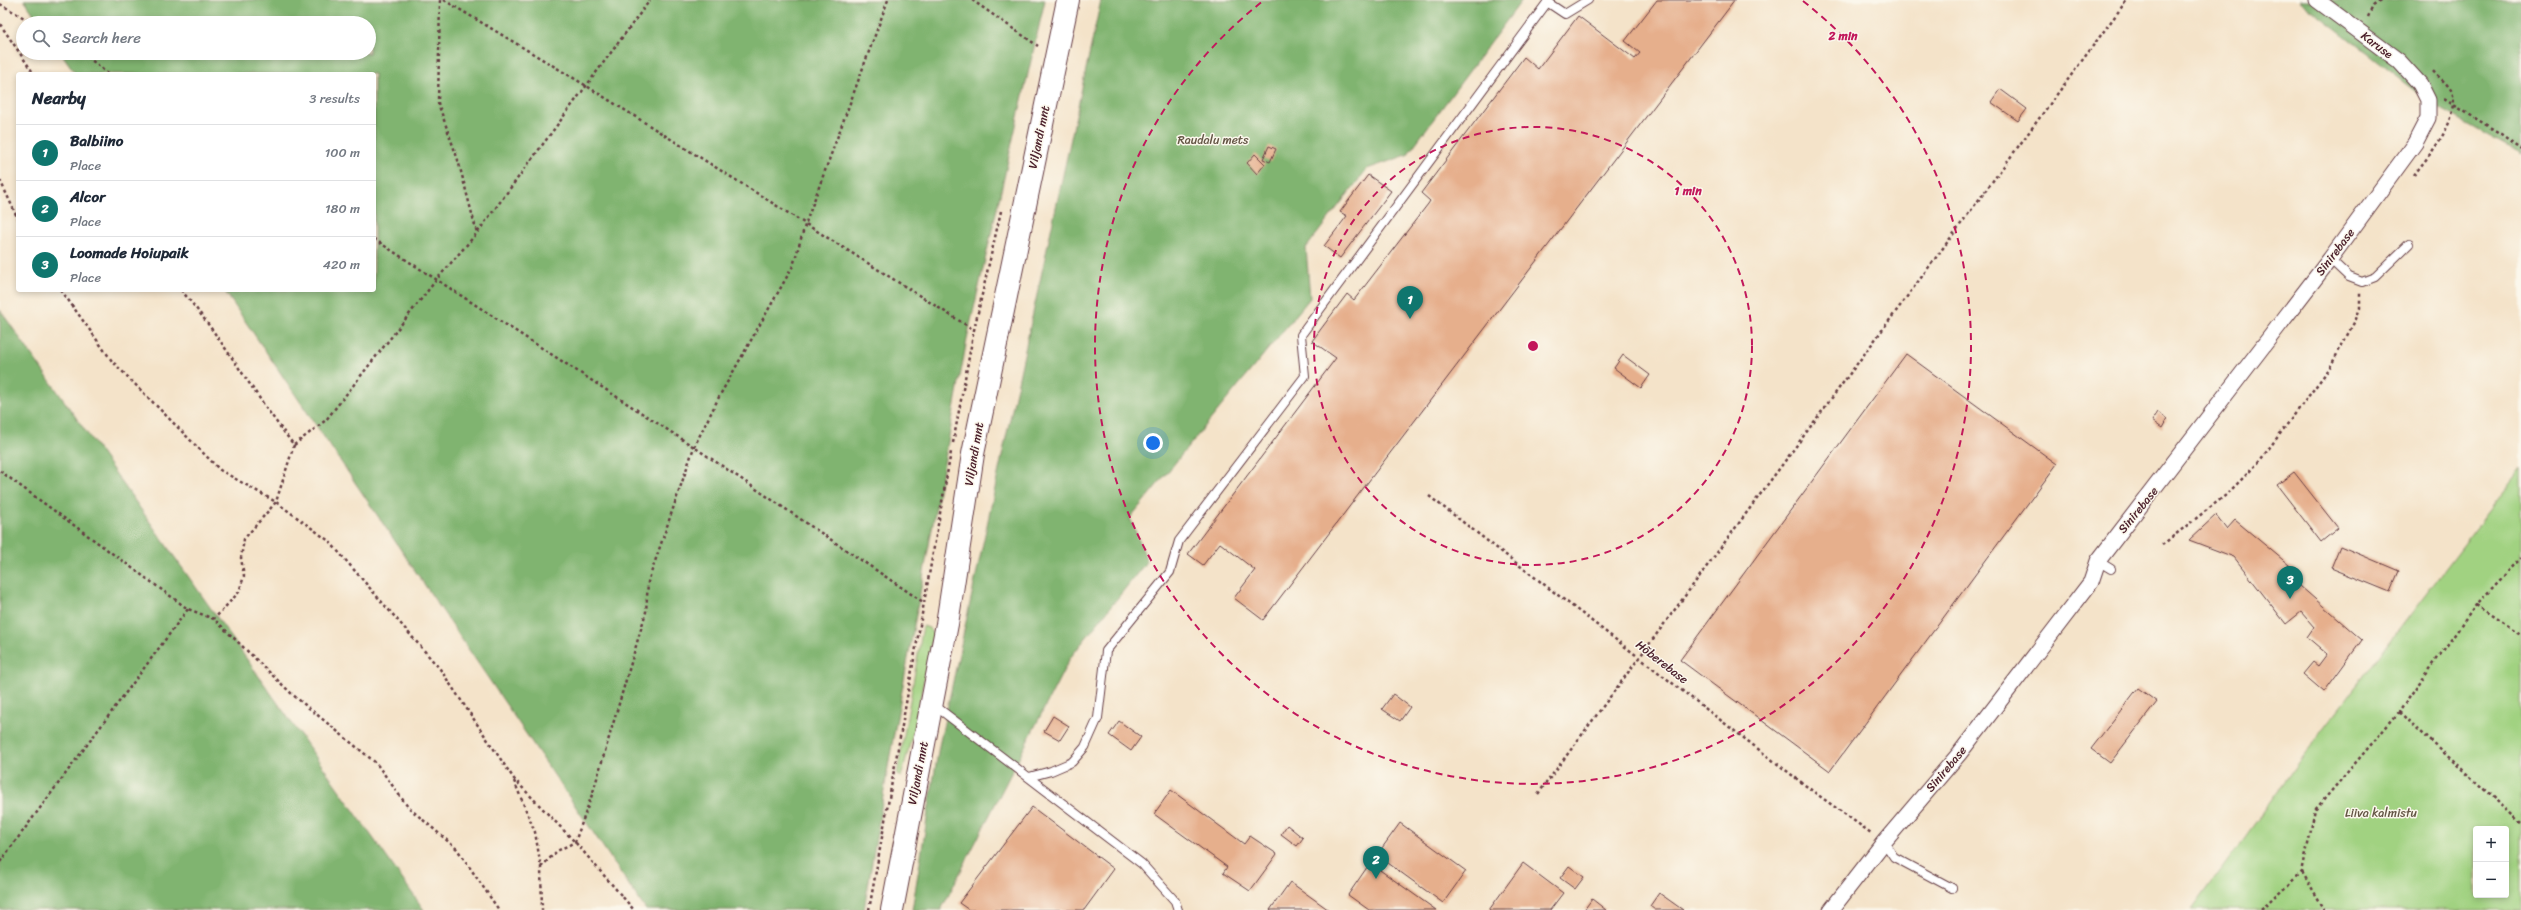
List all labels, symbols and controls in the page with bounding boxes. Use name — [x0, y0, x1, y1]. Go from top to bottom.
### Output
search box — [16, 16, 376, 60]
text: Search here — [62, 25, 141, 51]
text: 2 min — [1827, 25, 1858, 47]
street label: Karuse — [2356, 25, 2398, 65]
icon: search — [30, 27, 52, 49]
text: Nearby — [32, 83, 86, 113]
text: 3 results — [309, 87, 360, 110]
street label: Viljandi mnt — [1022, 103, 1056, 171]
text: Balbiino — [70, 128, 123, 154]
park label: Raudalu mets — [1177, 129, 1249, 151]
text: 1 — [42, 141, 48, 164]
text: 100 m — [325, 141, 360, 164]
text: Place — [70, 154, 101, 177]
text: 1 min — [1674, 180, 1702, 202]
text: Alcor — [70, 184, 105, 210]
text: 2 — [41, 197, 49, 220]
text: 180 m — [325, 197, 360, 220]
text: Place — [70, 210, 101, 233]
street label: Sinirebase — [2310, 223, 2360, 281]
text: Loomade Hoiupaik — [70, 240, 189, 266]
text: 3 — [41, 253, 49, 276]
text: 420 m — [323, 253, 360, 276]
text: Place — [70, 266, 101, 289]
pin: 1 — [1397, 286, 1423, 319]
centre of rings — [1526, 339, 1540, 353]
street label: Viljandi mnt — [958, 421, 990, 487]
your location — [1143, 433, 1163, 453]
street label: Sinirebase — [2112, 482, 2164, 538]
pin: 3 — [2277, 566, 2303, 599]
street label: Hõberebase — [1631, 634, 1693, 690]
street label: Viljandi mnt — [901, 739, 935, 807]
street label: Sinirebase — [1920, 741, 1972, 797]
park label: Liiva kalmistu — [2345, 802, 2418, 824]
map controls — [2473, 826, 2509, 898]
button: + — [2473, 826, 2509, 862]
pin: 2 — [1363, 846, 1389, 879]
button: − — [2473, 862, 2509, 898]

